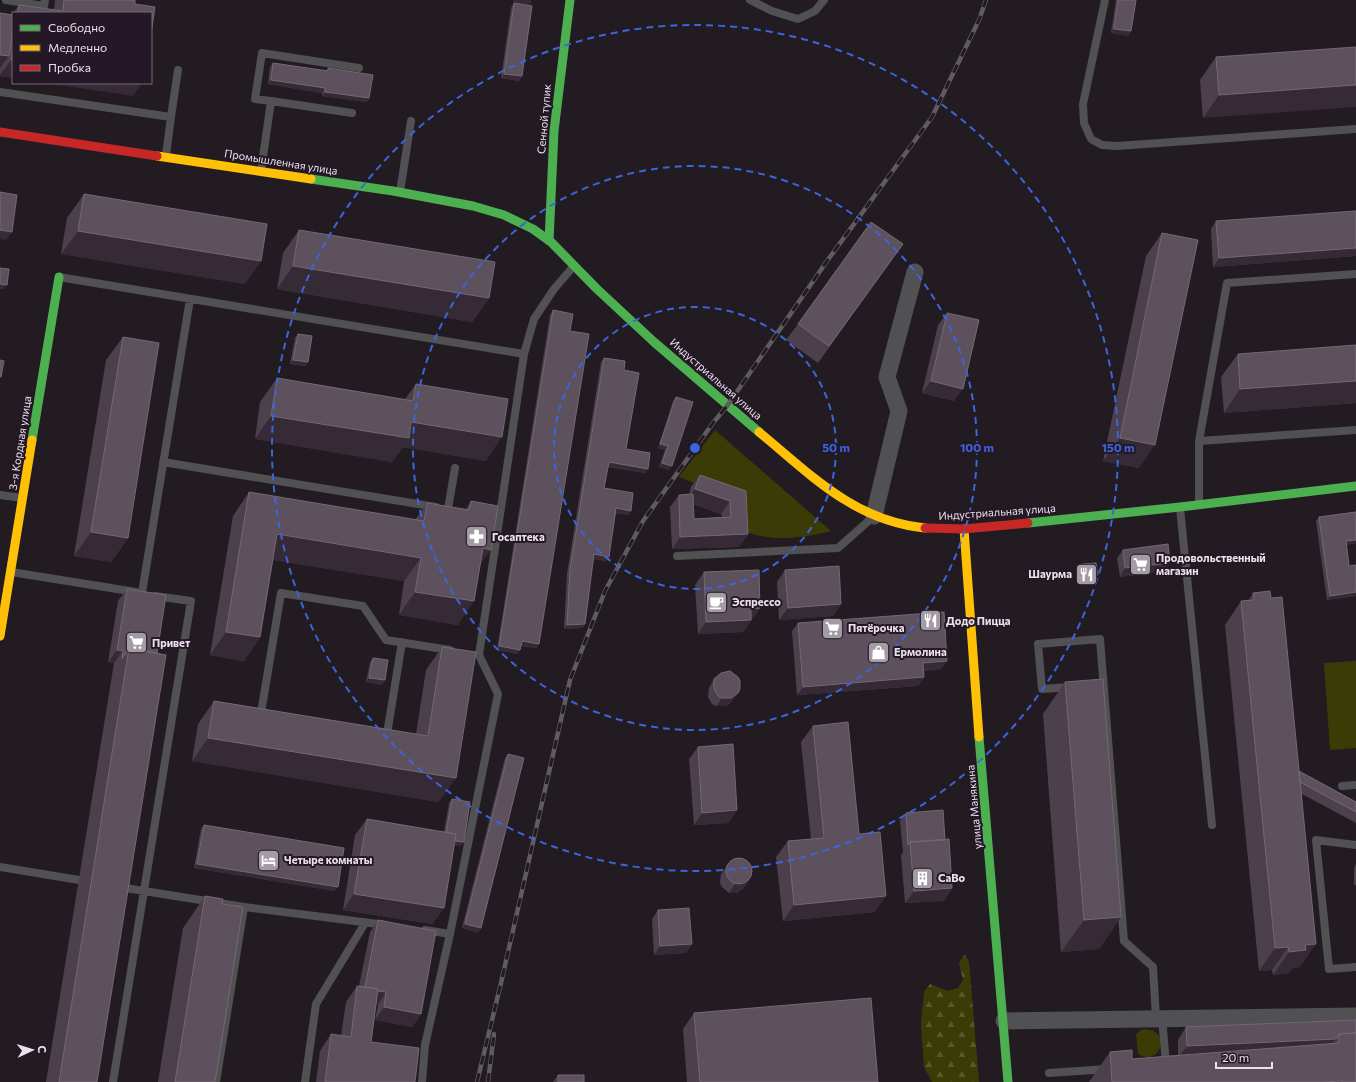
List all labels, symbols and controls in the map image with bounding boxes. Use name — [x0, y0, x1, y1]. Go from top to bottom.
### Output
legend — [12, 12, 152, 84]
text: Свободно — [48, 20, 105, 34]
text: Медленно — [48, 40, 107, 54]
text: Пробка — [48, 60, 91, 74]
street label: Сенной тупик — [534, 83, 553, 154]
street label: Промышленная улица — [224, 146, 339, 177]
street label: Индустриальная улица — [668, 335, 765, 422]
street label: 3-я Кордная улица — [6, 395, 33, 491]
text: 50 m — [822, 440, 850, 454]
text: 100 m — [960, 440, 994, 454]
text: 150 m — [1101, 440, 1135, 454]
centre of rings — [688, 441, 702, 455]
street label: Индустриальная улица — [938, 501, 1056, 522]
pharmacy icon: Госаптека — [464, 524, 490, 550]
place label: Госаптека — [492, 530, 545, 543]
supermarket icon: Продовольственный магазин — [1128, 551, 1154, 577]
place label: Продовольственный магазин — [1156, 551, 1266, 577]
restaurant icon: Шаурма — [1074, 561, 1100, 587]
place label: Шаурма — [1028, 567, 1072, 580]
cafe icon: Эспрессо — [703, 589, 729, 615]
place label: Эспрессо — [732, 595, 781, 608]
restaurant icon: Додо Пицца — [917, 608, 943, 634]
place label: Додо Пицца — [946, 614, 1011, 627]
supermarket icon: Пятёрочка — [819, 615, 845, 641]
place label: Пятёрочка — [848, 621, 905, 634]
supermarket icon: Привет — [124, 630, 150, 656]
place label: Привет — [152, 636, 191, 649]
shop icon: Ермолина — [865, 639, 891, 665]
place label: Ермолина — [894, 645, 947, 658]
street label: улица Манякина — [963, 764, 984, 850]
hotel icon: Четыре комнаты — [255, 847, 281, 873]
place label: Четыре комнаты — [284, 853, 372, 866]
building icon: СаВо — [910, 865, 936, 891]
place label: СаВо — [938, 871, 966, 884]
north arrow — [12, 1030, 52, 1070]
scale bar — [1216, 1044, 1272, 1070]
text: С — [36, 1045, 49, 1054]
text: 20 m — [1222, 1050, 1249, 1064]

